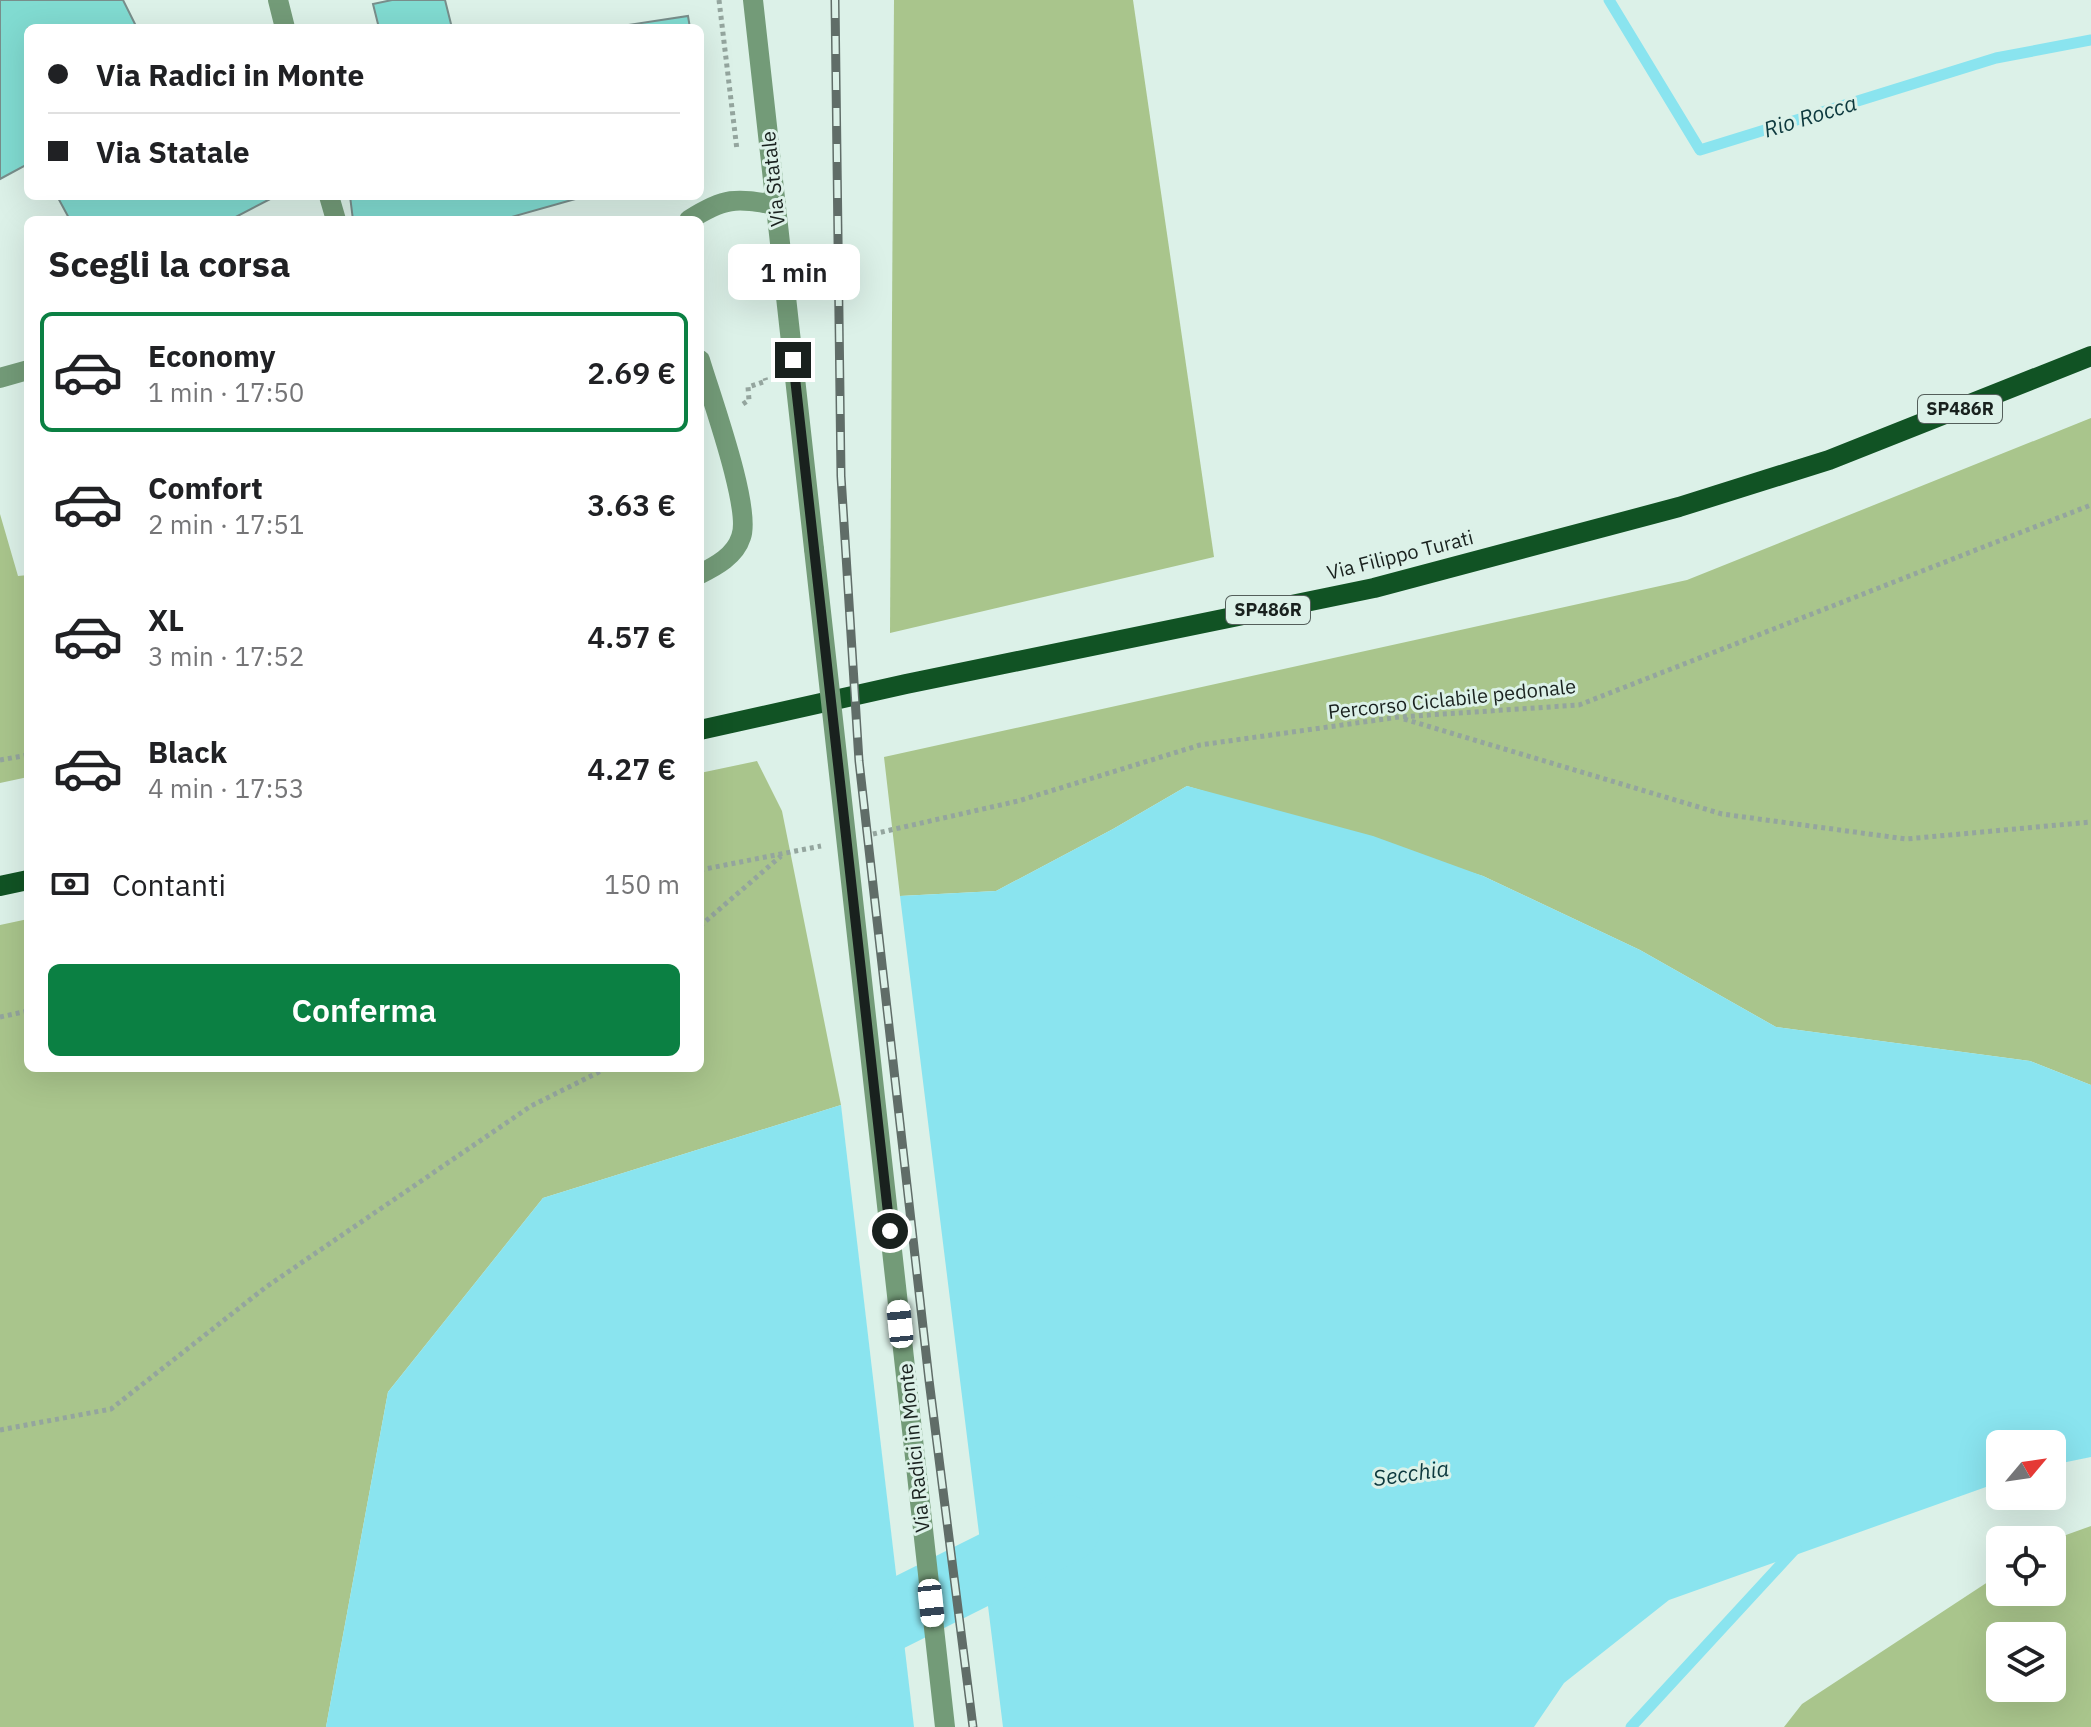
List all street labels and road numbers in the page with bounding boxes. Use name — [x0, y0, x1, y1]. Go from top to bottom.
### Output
street label: Via Statale — [754, 130, 791, 228]
road number: SP486R — [1918, 395, 2002, 423]
street label: Via Filippo Turati — [1324, 523, 1476, 586]
road number: SP486R — [1226, 596, 1310, 624]
street label: Percorso Ciclabile pedonale — [1327, 672, 1577, 725]
street label: Via Radici in Monte — [891, 1362, 936, 1534]

